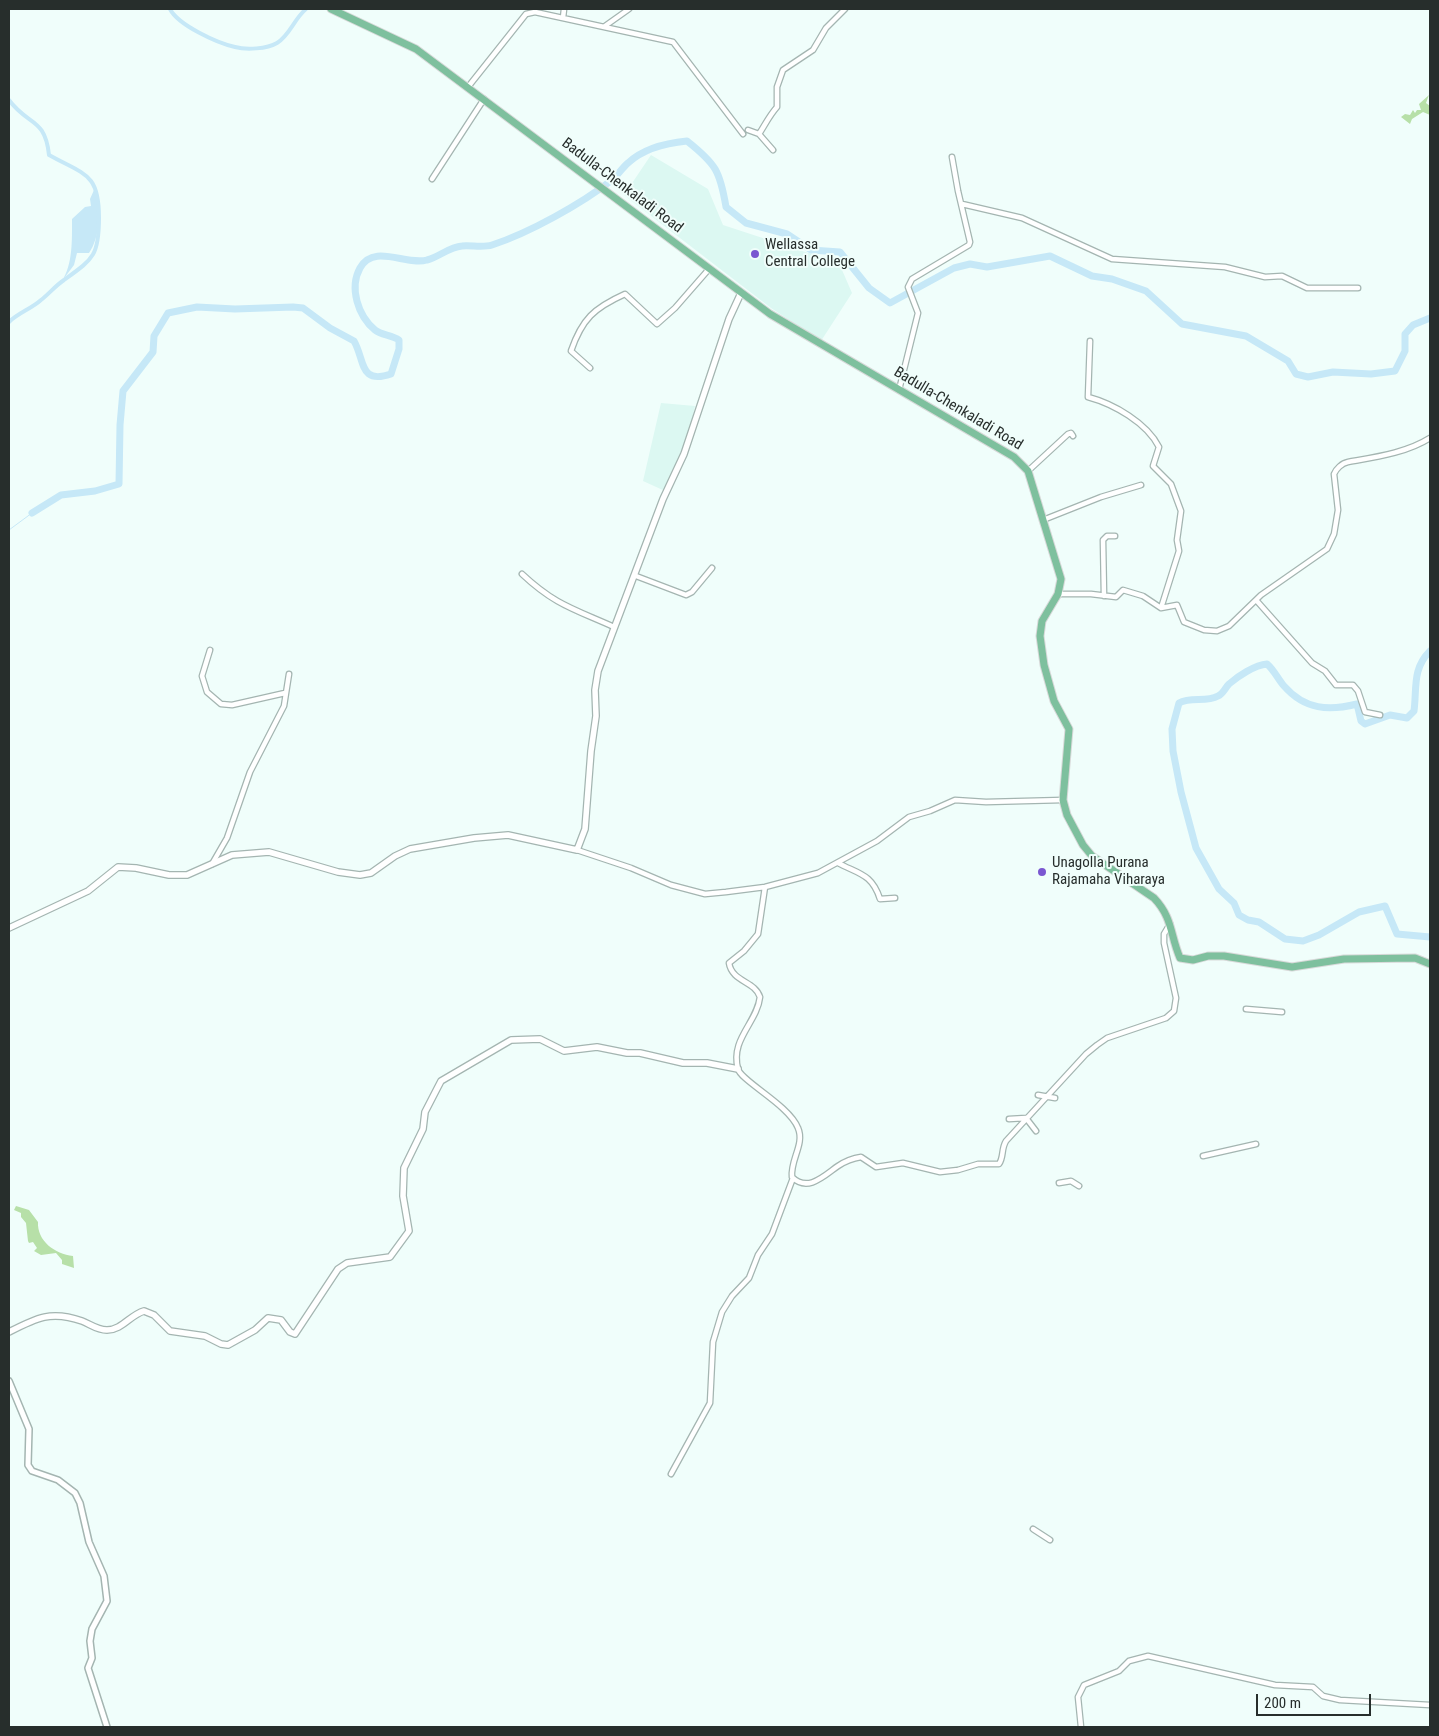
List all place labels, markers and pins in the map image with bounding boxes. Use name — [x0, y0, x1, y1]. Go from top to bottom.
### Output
place label: Wellassa Central College — [765, 236, 855, 271]
marker: Wellassa Central College — [749, 248, 761, 260]
place label: Unagolla Purana Rajamaha Viharaya — [1052, 854, 1165, 889]
marker: Unagolla Purana Rajamaha Viharaya — [1036, 866, 1048, 878]

